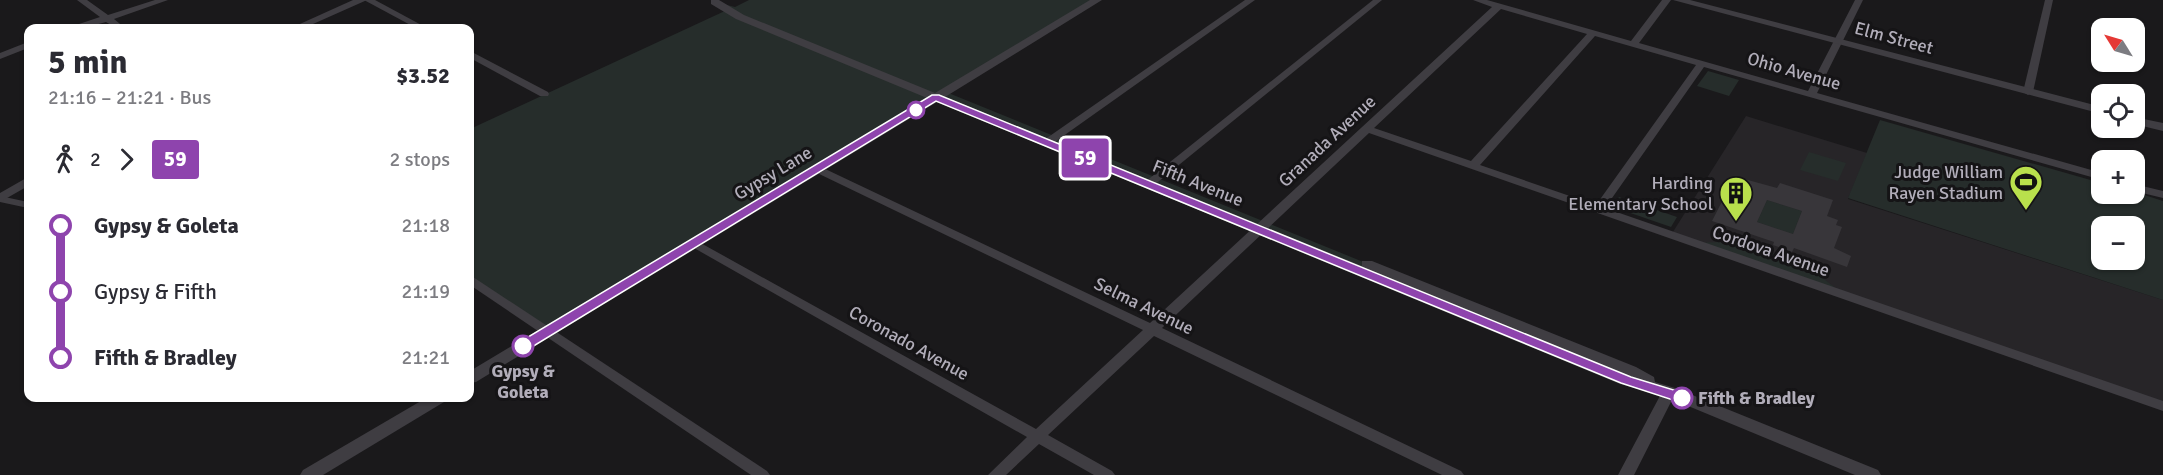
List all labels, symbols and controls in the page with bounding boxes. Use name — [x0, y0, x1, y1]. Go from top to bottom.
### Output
street label: Elm Street — [1852, 17, 1936, 59]
north arrow — [2091, 18, 2145, 72]
map controls — [2091, 18, 2145, 270]
text: 5 min — [48, 42, 128, 83]
street label: Ohio Avenue — [1745, 47, 1843, 95]
text: $3.52 — [396, 62, 450, 89]
button: locate — [2091, 84, 2145, 138]
text: 21:16 – 21:21 · Bus — [48, 85, 211, 110]
street label: Granada Avenue — [1274, 90, 1380, 192]
unlabelled marker — [907, 101, 925, 119]
line badge: 59 — [1058, 138, 1112, 178]
street label: Gypsy Lane — [730, 141, 816, 205]
icon: walk — [48, 143, 81, 176]
icon: forward — [110, 143, 143, 176]
text: 59 — [1074, 145, 1096, 171]
text: 59 — [164, 146, 187, 172]
text: 2 — [90, 147, 101, 172]
text: 2 stops — [389, 147, 450, 172]
button: + — [2091, 150, 2145, 204]
street label: Fifth Avenue — [1149, 155, 1247, 211]
place label: Judge William Rayen Stadium — [1889, 161, 2003, 204]
sports icon: Judge William Rayen Stadium — [2008, 164, 2044, 211]
place label: Harding Elementary School — [1568, 172, 1713, 215]
building icon: Harding Elementary School — [1718, 175, 1754, 222]
text: Gypsy & Goleta — [94, 212, 239, 239]
text: 21:18 — [401, 213, 450, 238]
button: − — [2091, 216, 2145, 270]
street label: Cordova Avenue — [1709, 221, 1833, 281]
street label: Selma Avenue — [1091, 272, 1197, 340]
text: Gypsy & Fifth — [94, 278, 217, 305]
text: 21:19 — [401, 279, 450, 304]
street label: Coronado Avenue — [845, 301, 973, 385]
marker: Gypsy & Goleta — [512, 335, 534, 357]
text: Fifth & Bradley — [94, 344, 237, 371]
text: 21:21 — [401, 345, 450, 370]
place label: Gypsy & Goleta — [492, 360, 555, 403]
marker: Fifth & Bradley — [1671, 387, 1693, 409]
place label: Fifth & Bradley — [1698, 387, 1815, 409]

